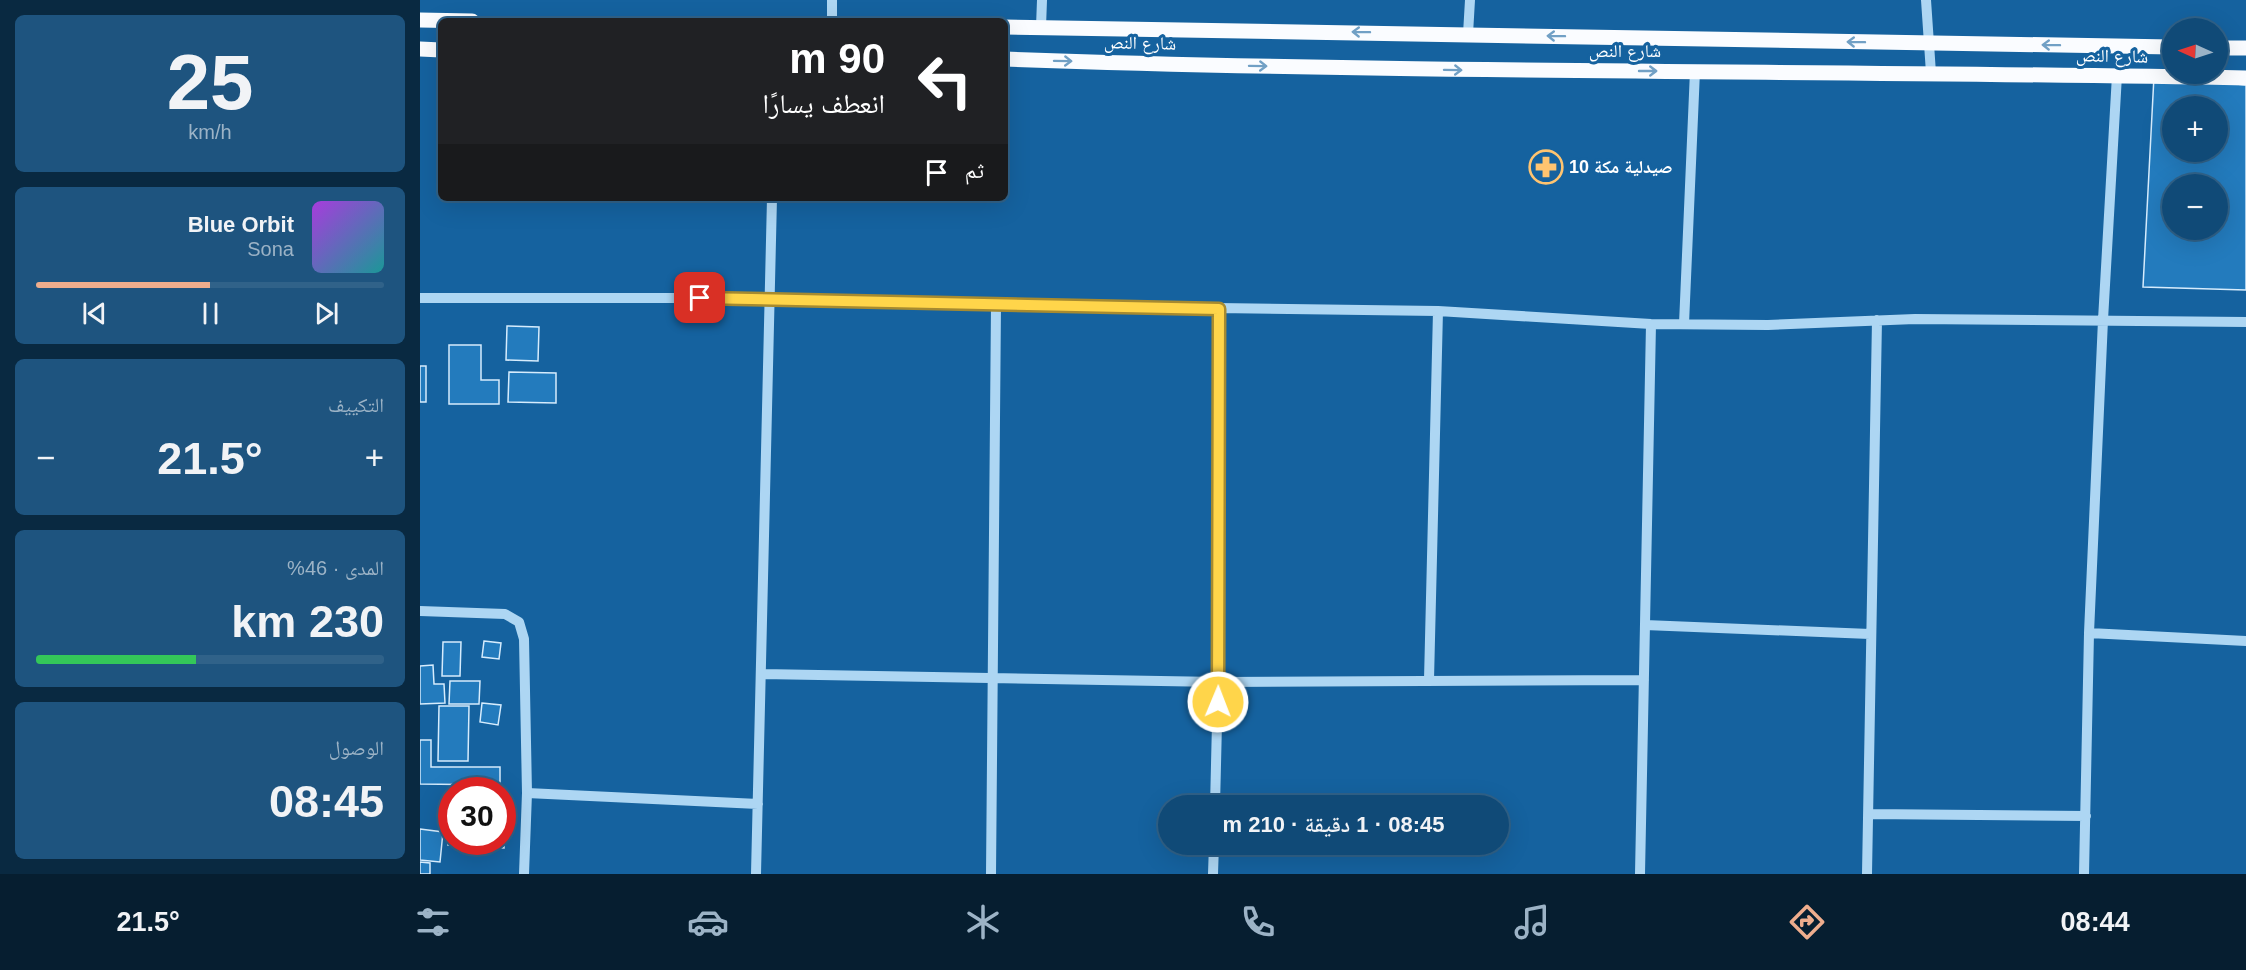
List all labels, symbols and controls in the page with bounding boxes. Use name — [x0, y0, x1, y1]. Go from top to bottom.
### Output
north arrow — [2162, 18, 2228, 84]
map controls — [2162, 18, 2228, 240]
one-way arrow — [1351, 26, 1371, 38]
one-way arrow — [1546, 30, 1566, 42]
street label: شارع النص — [1104, 32, 1176, 55]
text: 90 m — [789, 35, 885, 82]
one-way arrow — [1846, 36, 1866, 48]
text: 25 — [167, 38, 253, 126]
one-way arrow — [2041, 39, 2061, 51]
street label: شارع النص — [1589, 41, 1661, 62]
icon: left — [906, 42, 984, 120]
street label: شارع النص — [2076, 45, 2148, 68]
one-way arrow — [1053, 55, 1073, 67]
one-way arrow — [1248, 60, 1268, 71]
one-way arrow — [1443, 65, 1463, 76]
one-way arrow — [1638, 65, 1658, 77]
text: انعطف يسارًا — [763, 89, 885, 119]
button: + — [2162, 96, 2228, 162]
text: km/h — [188, 121, 232, 143]
pharmacy icon: صيدلية مكة 10 — [1528, 149, 1564, 185]
icon: arrive — [920, 156, 953, 189]
place label: صيدلية مكة 10 — [1569, 157, 1673, 177]
text: ثم — [965, 158, 984, 183]
button: − — [2162, 174, 2228, 240]
text: Blue Orbit — [188, 212, 294, 237]
text: Sona — [247, 238, 294, 260]
pin — [674, 272, 725, 323]
icon: arrive — [683, 281, 716, 314]
icon: previous — [78, 297, 111, 330]
icon: pause — [194, 297, 227, 330]
icon: next — [310, 297, 343, 330]
text: التكييف — [328, 394, 384, 416]
text: 21.5° — [157, 433, 263, 484]
text: − — [36, 439, 55, 476]
text: + — [365, 439, 384, 476]
text: المدى · 46% — [287, 557, 384, 579]
text: 230 km — [231, 596, 384, 647]
position arrow — [1186, 670, 1250, 734]
text: الوصول — [329, 737, 384, 759]
text: 08:45 — [269, 776, 384, 827]
speed limit sign: 30 — [438, 777, 516, 855]
text: 08:45 · 1 دقيقة · 210 m — [1223, 812, 1444, 837]
icon: filters — [412, 901, 454, 943]
icon: car — [687, 901, 729, 943]
icon: climate — [962, 901, 1004, 943]
icon: phone — [1237, 901, 1279, 943]
icon: music — [1511, 901, 1553, 943]
icon: directions — [1786, 901, 1828, 943]
text: 21.5° — [116, 907, 180, 937]
text: 08:44 — [2061, 907, 2130, 937]

